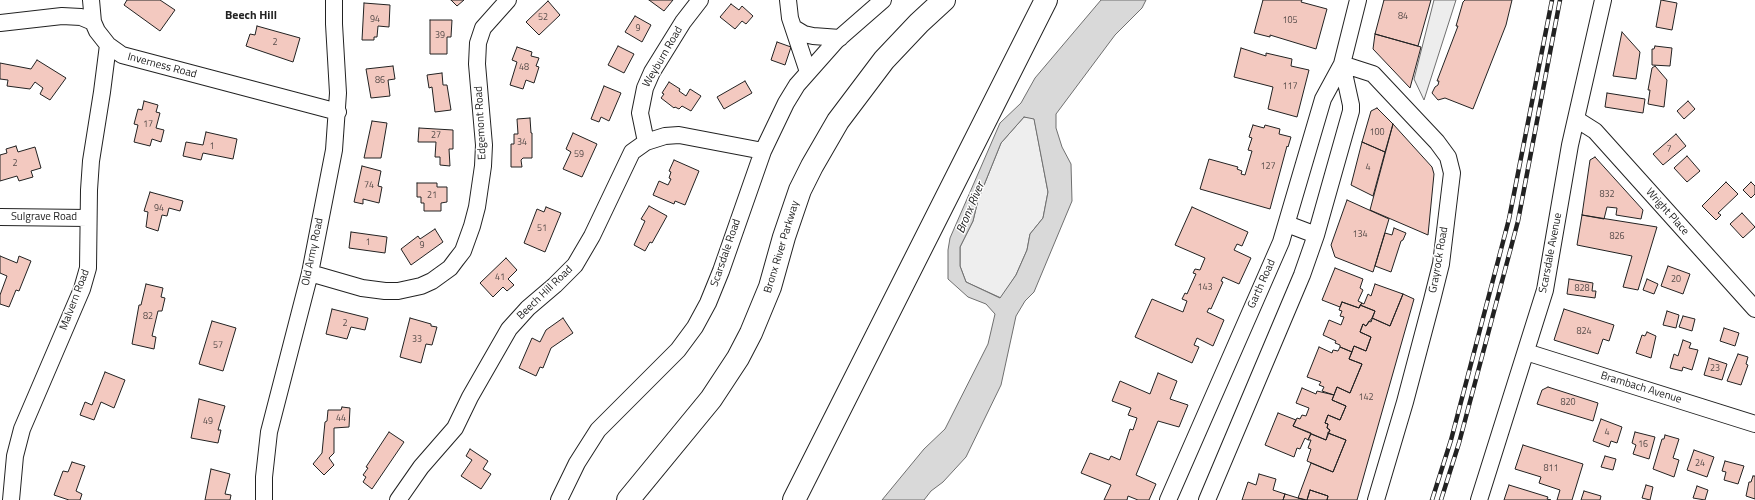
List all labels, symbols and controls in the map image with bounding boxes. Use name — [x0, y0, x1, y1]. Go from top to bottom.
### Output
district label: Beech Hill — [225, 9, 277, 23]
house number: 84 — [1398, 12, 1408, 22]
house number: 52 — [538, 13, 548, 23]
house number: 94 — [370, 15, 380, 25]
house number: 105 — [1282, 16, 1298, 26]
house number: 9 — [635, 24, 641, 34]
street label: Weyburn Road — [640, 24, 686, 90]
house number: 39 — [435, 31, 445, 41]
house number: 2 — [272, 38, 278, 48]
street label: Inverness Road — [126, 50, 198, 82]
house number: 48 — [519, 63, 529, 73]
house number: 86 — [375, 76, 385, 86]
house number: 117 — [1282, 82, 1298, 92]
street label: Edgemont Road — [472, 86, 490, 160]
house number: 17 — [143, 120, 153, 130]
house number: 100 — [1369, 128, 1385, 138]
house number: 27 — [431, 131, 441, 141]
house number: 34 — [517, 138, 527, 148]
house number: 1 — [209, 142, 215, 152]
house number: 7 — [1666, 145, 1672, 155]
house number: 59 — [574, 150, 584, 160]
house number: 2 — [12, 159, 18, 169]
house number: 127 — [1260, 162, 1276, 172]
house number: 4 — [1365, 163, 1371, 173]
water label: Bronx River — [954, 180, 988, 236]
house number: 74 — [364, 181, 374, 191]
street label: Wright Place — [1643, 186, 1691, 238]
house number: 832 — [1599, 190, 1615, 200]
house number: 21 — [427, 191, 437, 201]
street label: Bronx River Parkway — [762, 199, 802, 295]
house number: 94 — [154, 204, 164, 214]
street label: Sulgrave Road — [11, 210, 77, 224]
street label: Scarsdale Avenue — [1537, 212, 1565, 294]
street label: Old Army Road — [299, 217, 327, 287]
street label: Scarsdale Road — [708, 217, 744, 289]
house number: 51 — [537, 224, 547, 234]
street label: Grayrock Road — [1427, 226, 1451, 294]
house number: 134 — [1352, 230, 1368, 240]
house number: 826 — [1609, 232, 1625, 242]
house number: 1 — [365, 238, 371, 248]
house number: 9 — [419, 241, 425, 251]
street label: Garth Road — [1245, 258, 1279, 310]
street label: Beech Hill Road — [514, 263, 576, 323]
street label: Malvern Road — [57, 268, 93, 332]
house number: 41 — [495, 273, 505, 283]
house number: 20 — [1671, 275, 1681, 285]
house number: 143 — [1197, 283, 1213, 293]
house number: 828 — [1574, 284, 1590, 294]
house number: 82 — [143, 312, 153, 322]
house number: 2 — [342, 319, 348, 329]
house number: 824 — [1576, 327, 1592, 337]
house number: 33 — [412, 335, 422, 345]
house number: 57 — [213, 341, 223, 351]
house number: 23 — [1710, 364, 1720, 374]
street label: Brambach Avenue — [1599, 369, 1683, 407]
house number: 142 — [1358, 393, 1374, 403]
house number: 820 — [1560, 398, 1576, 408]
house number: 44 — [336, 414, 346, 424]
house number: 49 — [203, 417, 213, 427]
house number: 4 — [1604, 428, 1610, 438]
house number: 16 — [1638, 440, 1648, 450]
house number: 24 — [1695, 459, 1705, 469]
house number: 811 — [1543, 464, 1559, 474]

